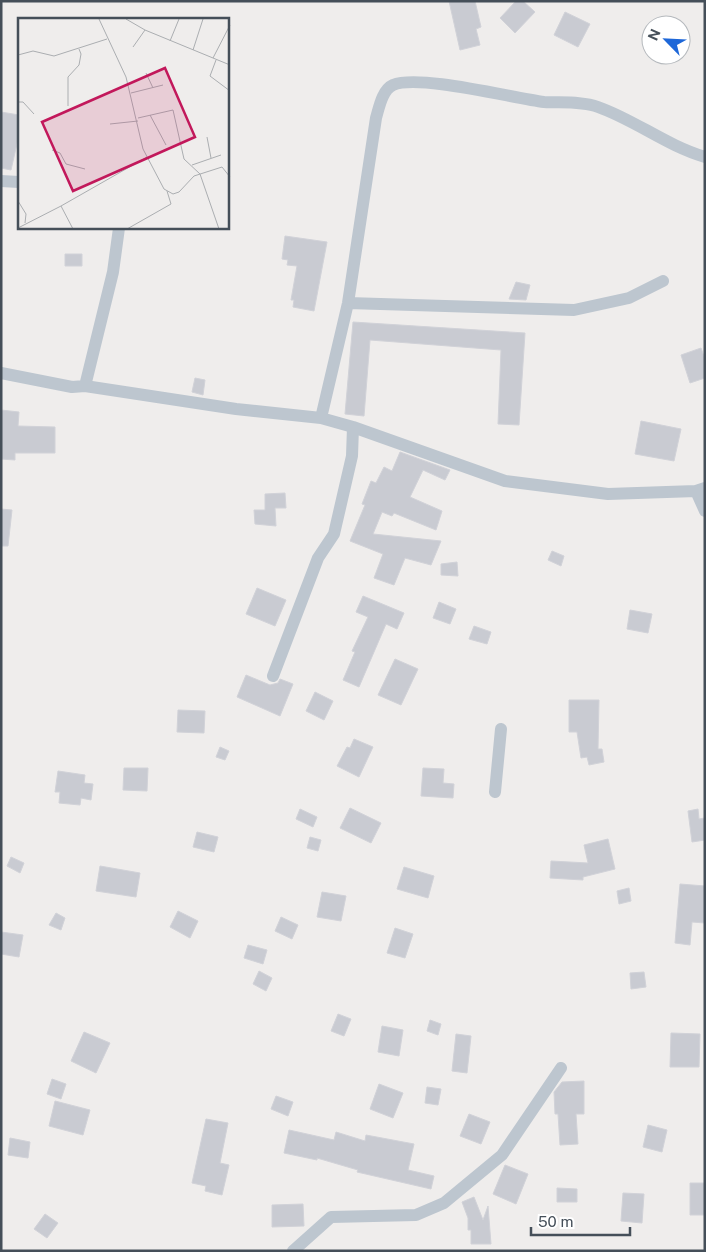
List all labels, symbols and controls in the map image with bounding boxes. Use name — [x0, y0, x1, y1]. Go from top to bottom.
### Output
north arrow — [641, 15, 691, 65]
inset map — [18, 18, 229, 229]
text: N — [645, 26, 664, 43]
scale bar — [531, 1204, 630, 1236]
text: 50 m — [538, 1213, 573, 1230]

